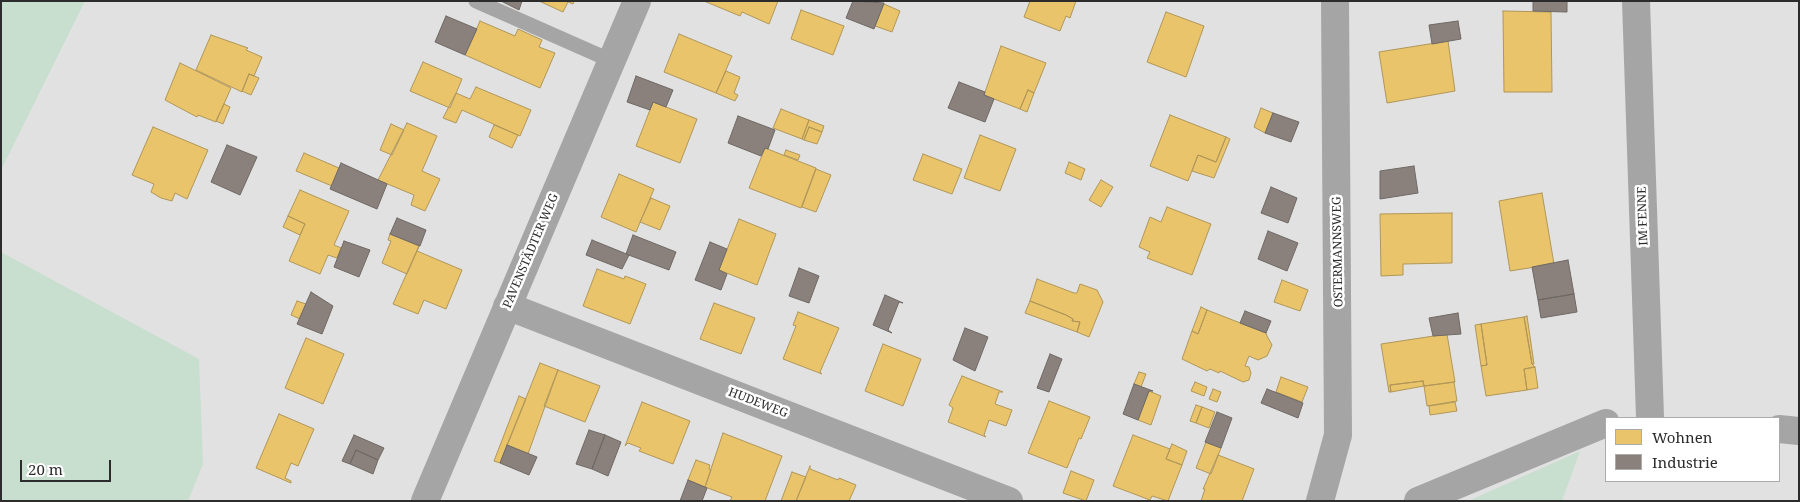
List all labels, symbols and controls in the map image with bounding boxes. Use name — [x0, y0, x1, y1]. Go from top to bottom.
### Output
street label: IM FENNE — [1635, 186, 1651, 246]
street label: PAVENSTÄDTER WEG — [500, 191, 562, 311]
street label: OSTERMANNSWEG — [1330, 196, 1346, 308]
street label: HUDEWEG — [726, 385, 790, 421]
legend — [1605, 417, 1780, 482]
text: Wohnen — [1652, 427, 1712, 447]
scale bar — [22, 450, 114, 482]
text: Industrie — [1652, 452, 1718, 472]
text: 20 m — [28, 459, 63, 479]

